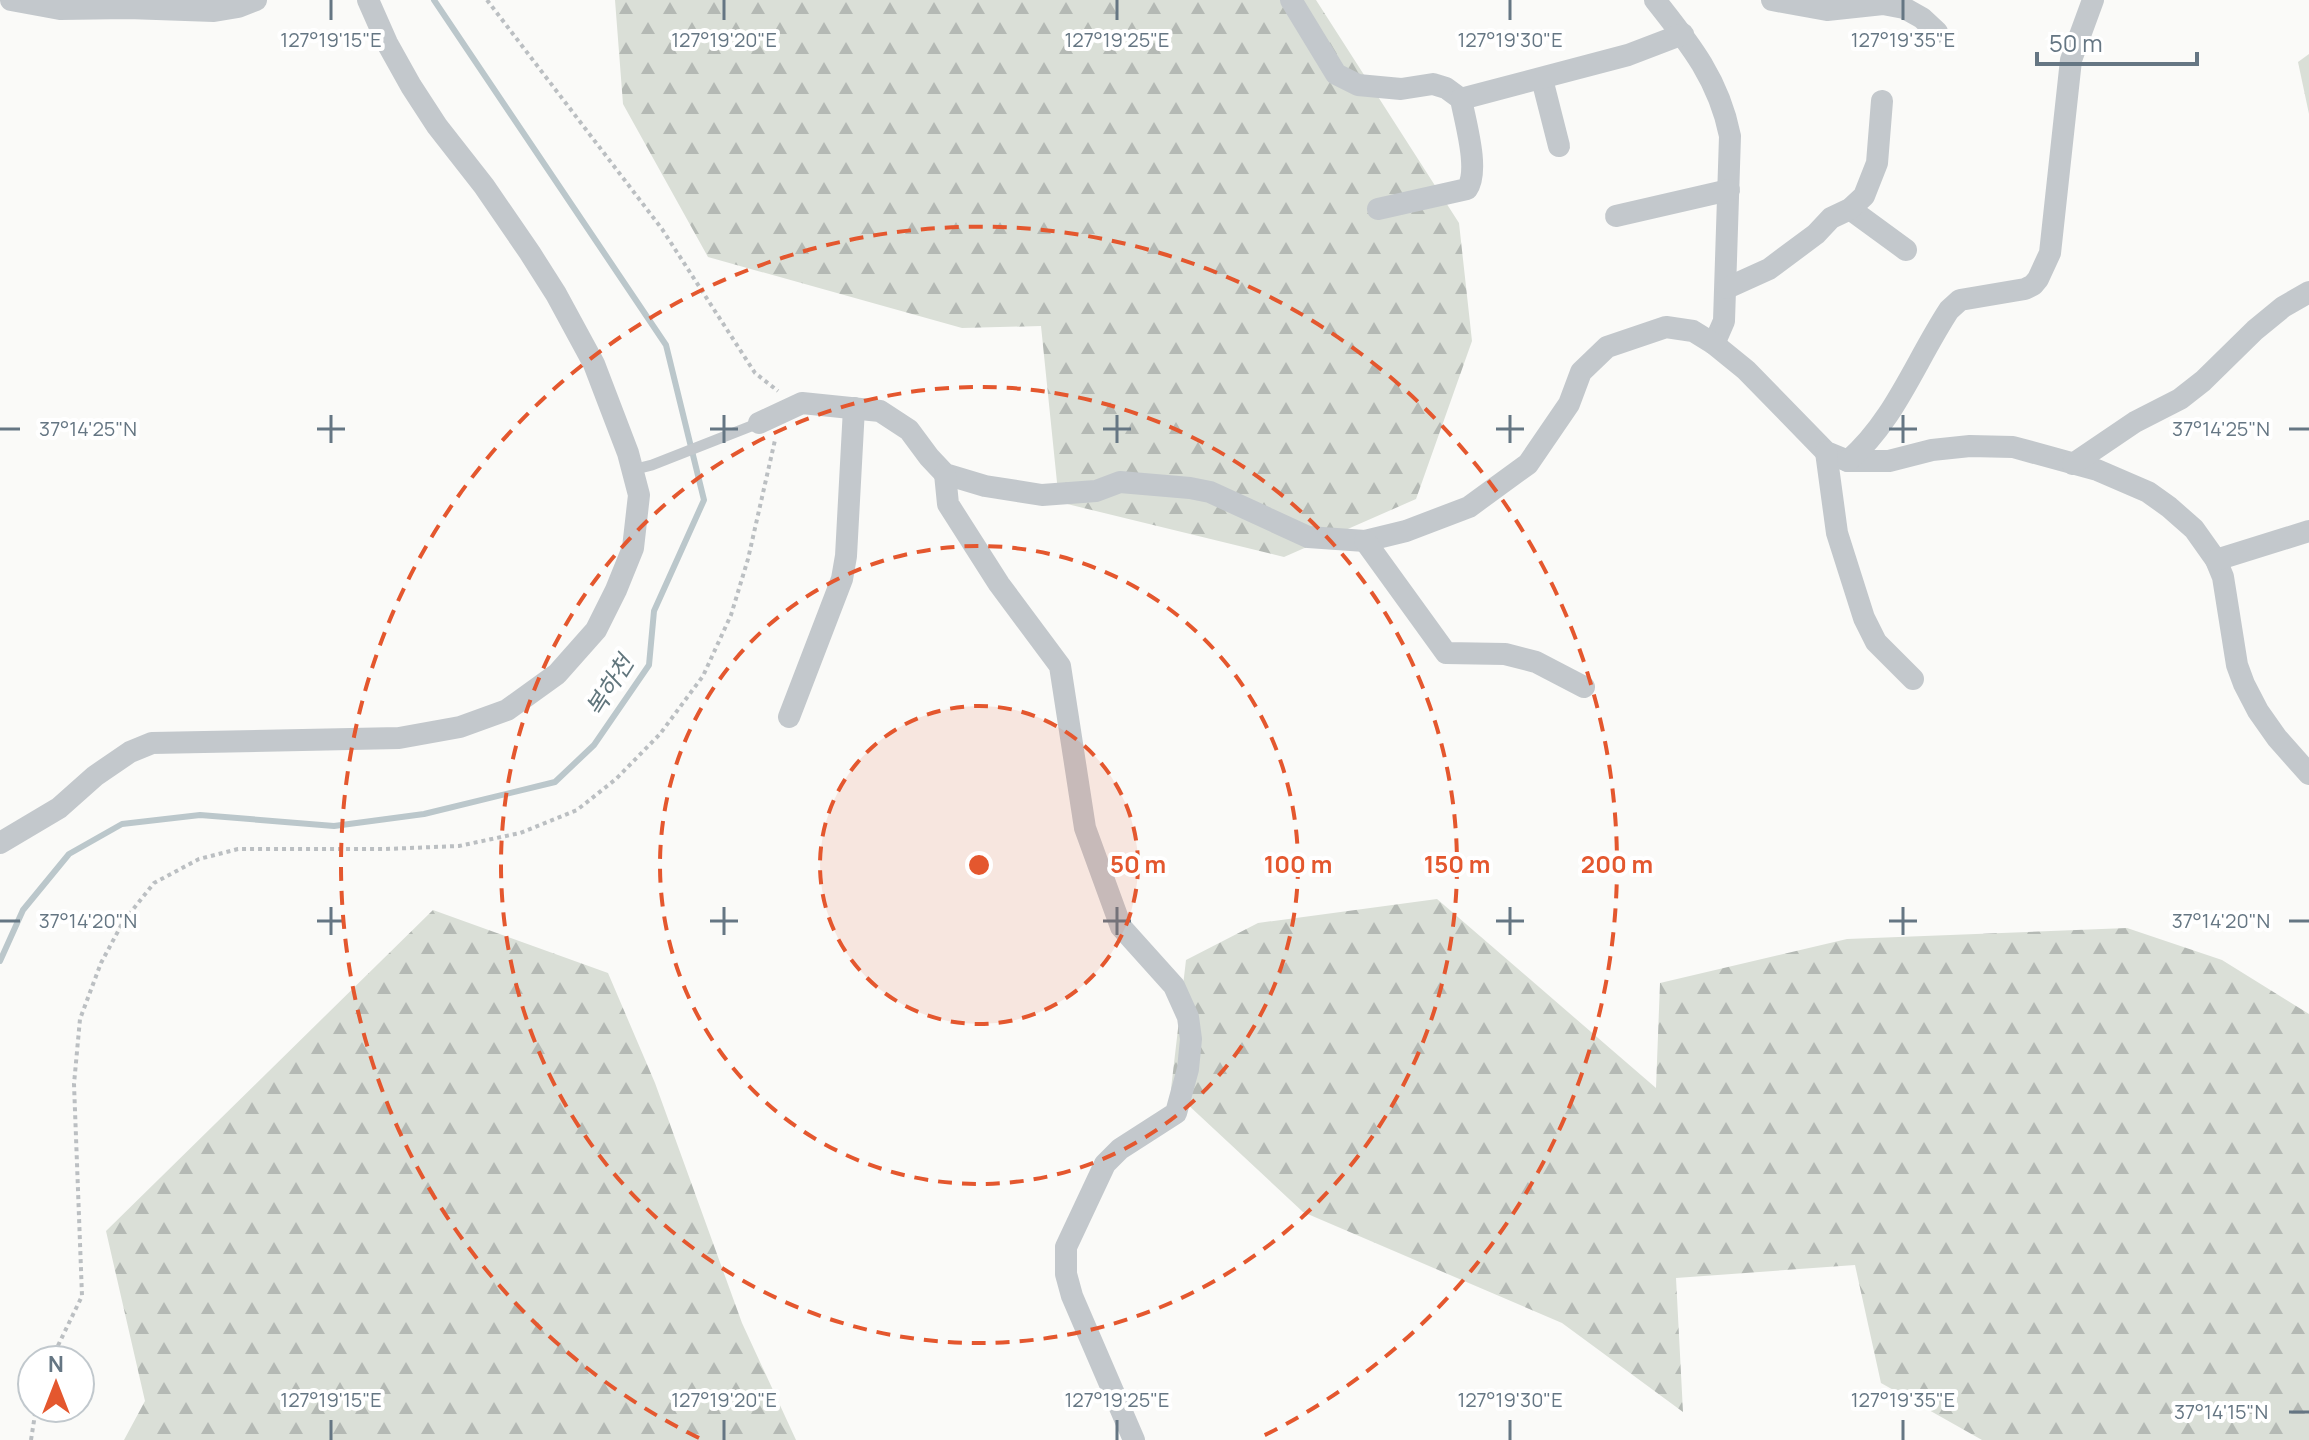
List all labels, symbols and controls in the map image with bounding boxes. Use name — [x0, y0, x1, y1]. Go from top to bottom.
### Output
scale bar — [2037, 16, 2197, 66]
text: 127°19'15"E — [280, 26, 382, 53]
text: 127°19'20"E — [671, 26, 777, 53]
text: 127°19'25"E — [1065, 26, 1169, 53]
text: 127°19'30"E — [1457, 26, 1563, 53]
text: 127°19'35"E — [1851, 26, 1955, 53]
text: 50 m — [2049, 26, 2103, 59]
text: 37°14'25"N — [39, 415, 137, 442]
text: 37°14'25"N — [2172, 415, 2270, 442]
water label: 복하천 — [577, 646, 642, 722]
text: 50 m — [1110, 847, 1166, 880]
text: 100 m — [1264, 847, 1332, 880]
text: 150 m — [1424, 847, 1490, 880]
text: 200 m — [1581, 847, 1653, 880]
centre of rings — [965, 851, 993, 879]
text: 37°14'20"N — [39, 907, 137, 934]
text: 37°14'20"N — [2172, 907, 2270, 934]
north arrow — [16, 1344, 96, 1424]
text: N — [48, 1349, 64, 1379]
text: 127°19'15"E — [280, 1386, 382, 1413]
text: 127°19'20"E — [671, 1386, 777, 1413]
text: 127°19'25"E — [1065, 1386, 1169, 1413]
text: 127°19'30"E — [1457, 1386, 1563, 1413]
text: 127°19'35"E — [1851, 1386, 1955, 1413]
text: 37°14'15"N — [2174, 1398, 2268, 1425]

